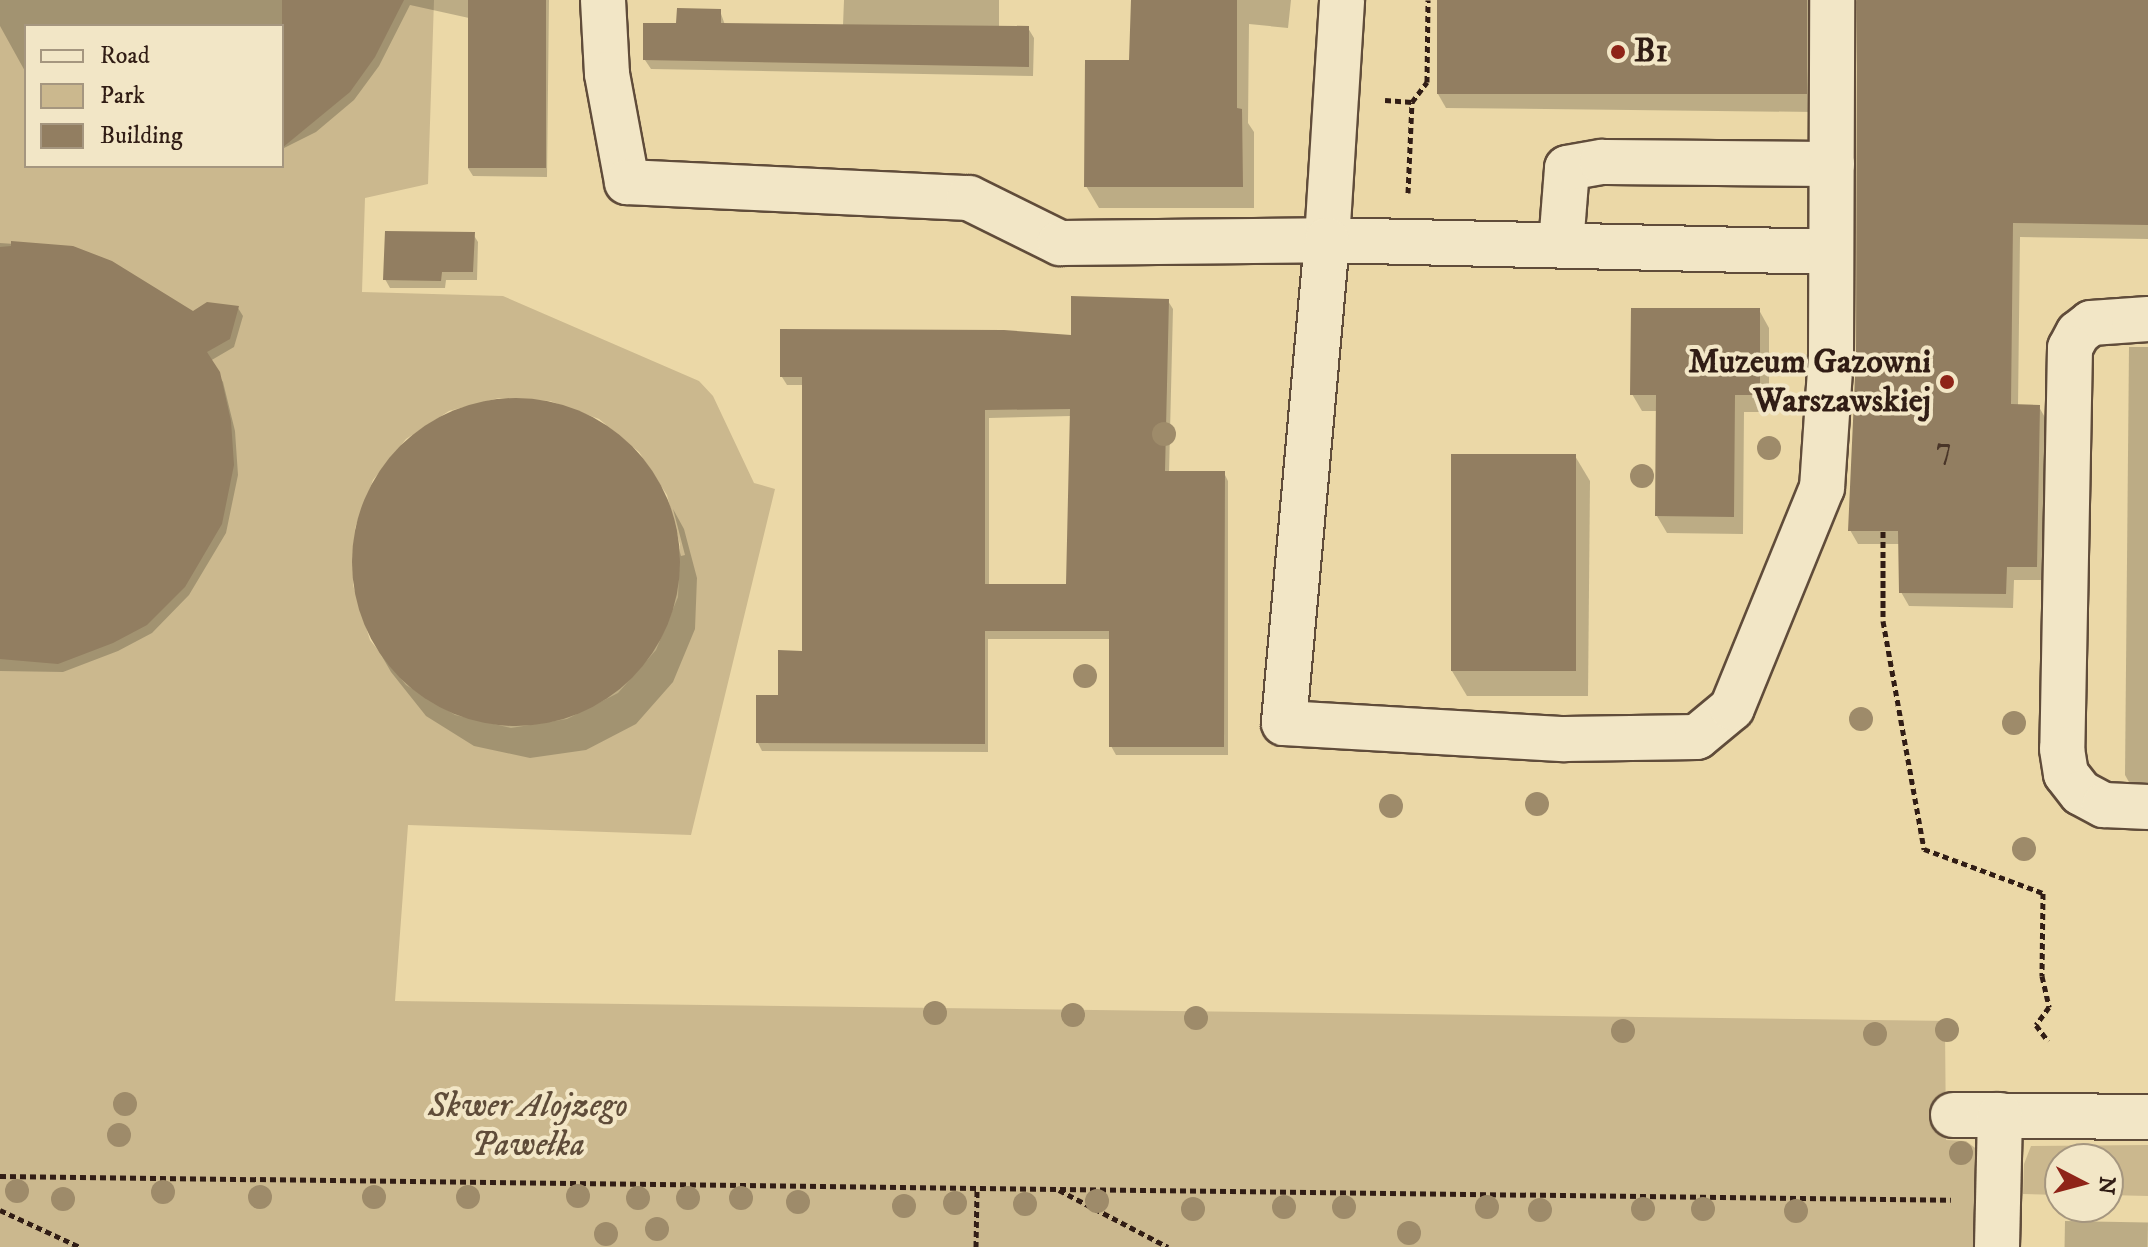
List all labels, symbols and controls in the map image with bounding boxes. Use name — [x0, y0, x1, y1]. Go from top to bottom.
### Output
legend — [24, 24, 284, 168]
place label: B1 — [1634, 32, 1668, 72]
text: Road — [100, 41, 150, 71]
marker: B1 — [1609, 43, 1627, 61]
text: Park — [100, 81, 145, 111]
text: Building — [100, 121, 183, 151]
place label: Muzeum Gazowni Warszawskiej — [1688, 342, 1931, 422]
marker: Muzeum Gazowni Warszawskiej — [1938, 373, 1956, 391]
house number: 7 — [1936, 432, 1952, 468]
park label: Skwer Alojzego Pawełka — [428, 1086, 628, 1166]
north arrow — [2044, 1143, 2124, 1223]
text: N — [2092, 1175, 2121, 1196]

